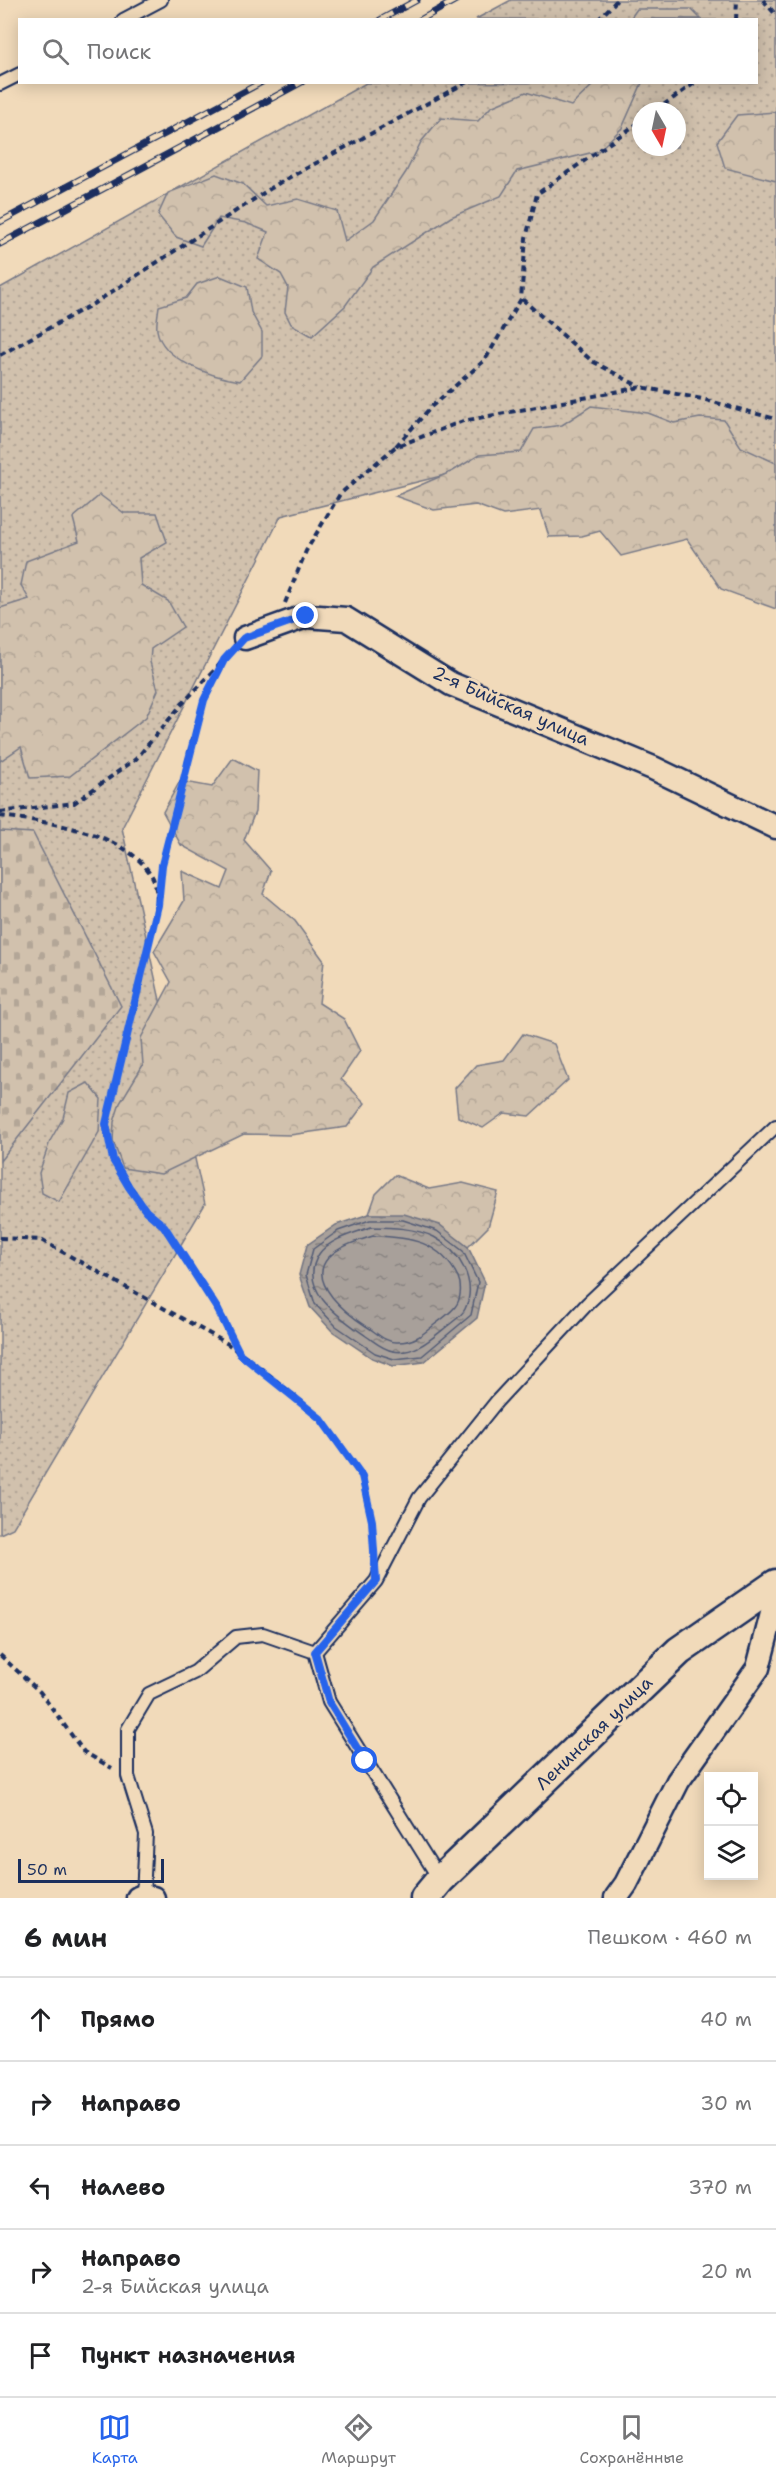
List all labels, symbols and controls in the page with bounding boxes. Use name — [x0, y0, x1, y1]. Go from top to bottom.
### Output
search box — [18, 18, 758, 84]
icon: search — [39, 35, 72, 68]
text: Поиск — [87, 37, 151, 66]
north arrow — [632, 102, 686, 156]
route end — [292, 602, 318, 628]
street label: 2-я Бийская улица — [429, 661, 593, 751]
street label: Ленинская улица — [530, 1671, 658, 1795]
route start — [351, 1747, 377, 1773]
map controls — [704, 1772, 758, 1880]
button: locate — [704, 1772, 758, 1826]
button: layers — [704, 1826, 758, 1880]
scale bar — [18, 1856, 164, 1884]
text: 50 m — [27, 1859, 67, 1880]
text: 6 мин — [24, 1920, 107, 1955]
text: Пешком · 460 m — [588, 1924, 752, 1950]
icon: ahead — [24, 2003, 57, 2036]
text: Прямо — [81, 2005, 155, 2034]
text: 40 m — [700, 2006, 752, 2032]
icon: right — [24, 2087, 57, 2120]
text: Направо — [81, 2089, 181, 2118]
text: 30 m — [700, 2090, 752, 2116]
icon: left — [24, 2171, 57, 2204]
text: Налево — [81, 2173, 165, 2202]
text: 370 m — [688, 2174, 752, 2200]
text: Направо — [81, 2244, 181, 2273]
icon: right — [24, 2255, 57, 2288]
text: 20 m — [701, 2258, 752, 2284]
text: 2-я Бийская улица — [81, 2273, 269, 2299]
icon: arrive — [24, 2339, 57, 2372]
text: Пункт назначения — [81, 2341, 295, 2370]
tab: Карта — [92, 2411, 138, 2468]
tab: Маршрут — [321, 2411, 396, 2468]
tab: Сохранённые — [580, 2411, 684, 2468]

